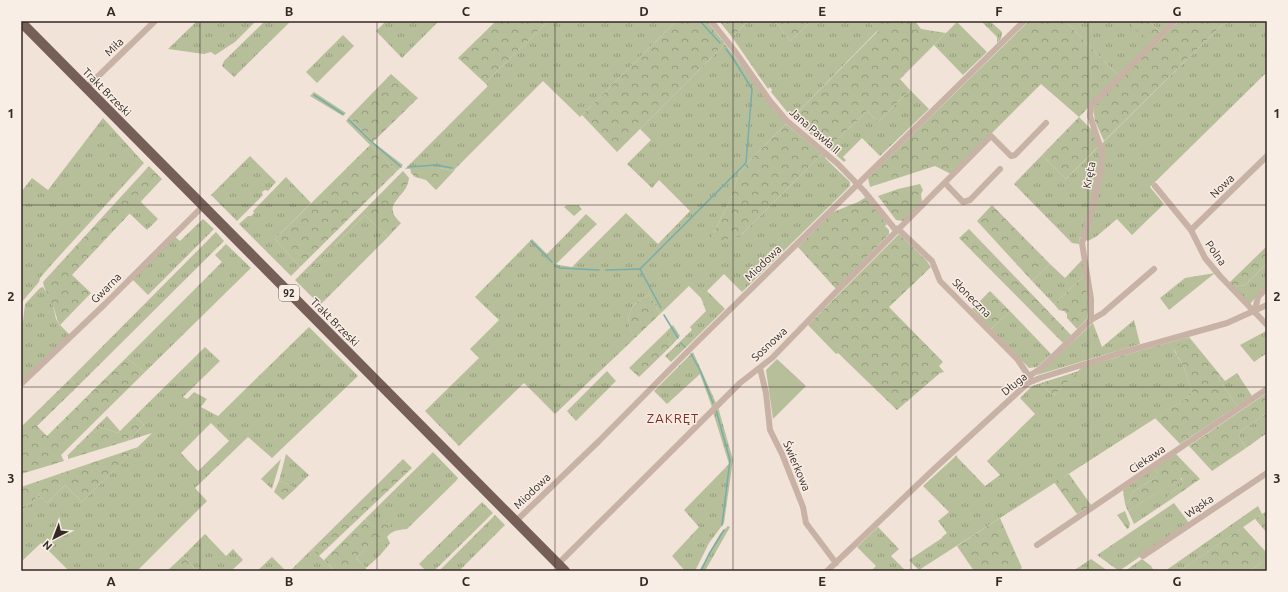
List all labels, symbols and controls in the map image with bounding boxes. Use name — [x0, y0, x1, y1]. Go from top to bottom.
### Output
text: A — [106, 4, 116, 18]
text: B — [285, 4, 294, 18]
text: C — [462, 4, 471, 18]
text: D — [639, 4, 649, 18]
text: E — [818, 4, 826, 18]
text: F — [995, 4, 1003, 18]
text: G — [1173, 4, 1182, 18]
street label: Miła — [102, 35, 126, 59]
street label: Trakt Brzeski — [80, 65, 134, 119]
text: 1 — [7, 106, 15, 120]
street label: Jana Pawła II — [787, 106, 843, 156]
text: 1 — [1273, 106, 1281, 120]
street label: Kręta — [1081, 161, 1097, 189]
street label: Nowa — [1208, 172, 1236, 200]
street label: Polna — [1203, 238, 1229, 268]
street label: Miodowa — [742, 243, 784, 283]
street label: Gwarna — [88, 270, 124, 306]
street label: Słoneczna — [950, 276, 994, 320]
road number: 92 — [279, 285, 299, 301]
text: 2 — [7, 289, 15, 303]
text: 2 — [1273, 289, 1281, 303]
street label: Trakt Brzeski — [308, 295, 362, 349]
street label: Sosnowa — [749, 325, 789, 363]
street label: Długa — [999, 370, 1029, 398]
district label: ZAKRĘT — [647, 411, 699, 425]
street label: Świerkowa — [781, 439, 814, 493]
street label: Ciekawa — [1127, 443, 1167, 475]
text: 3 — [7, 471, 15, 485]
street label: Miodowa — [511, 471, 553, 511]
text: 3 — [1273, 471, 1281, 485]
street label: Wąska — [1183, 492, 1215, 520]
north arrow — [34, 518, 74, 558]
text: N — [40, 538, 54, 553]
text: A — [106, 574, 116, 588]
text: B — [285, 574, 294, 588]
text: C — [462, 574, 471, 588]
text: D — [639, 574, 649, 588]
text: E — [818, 574, 826, 588]
text: F — [995, 574, 1003, 588]
text: G — [1173, 574, 1182, 588]

